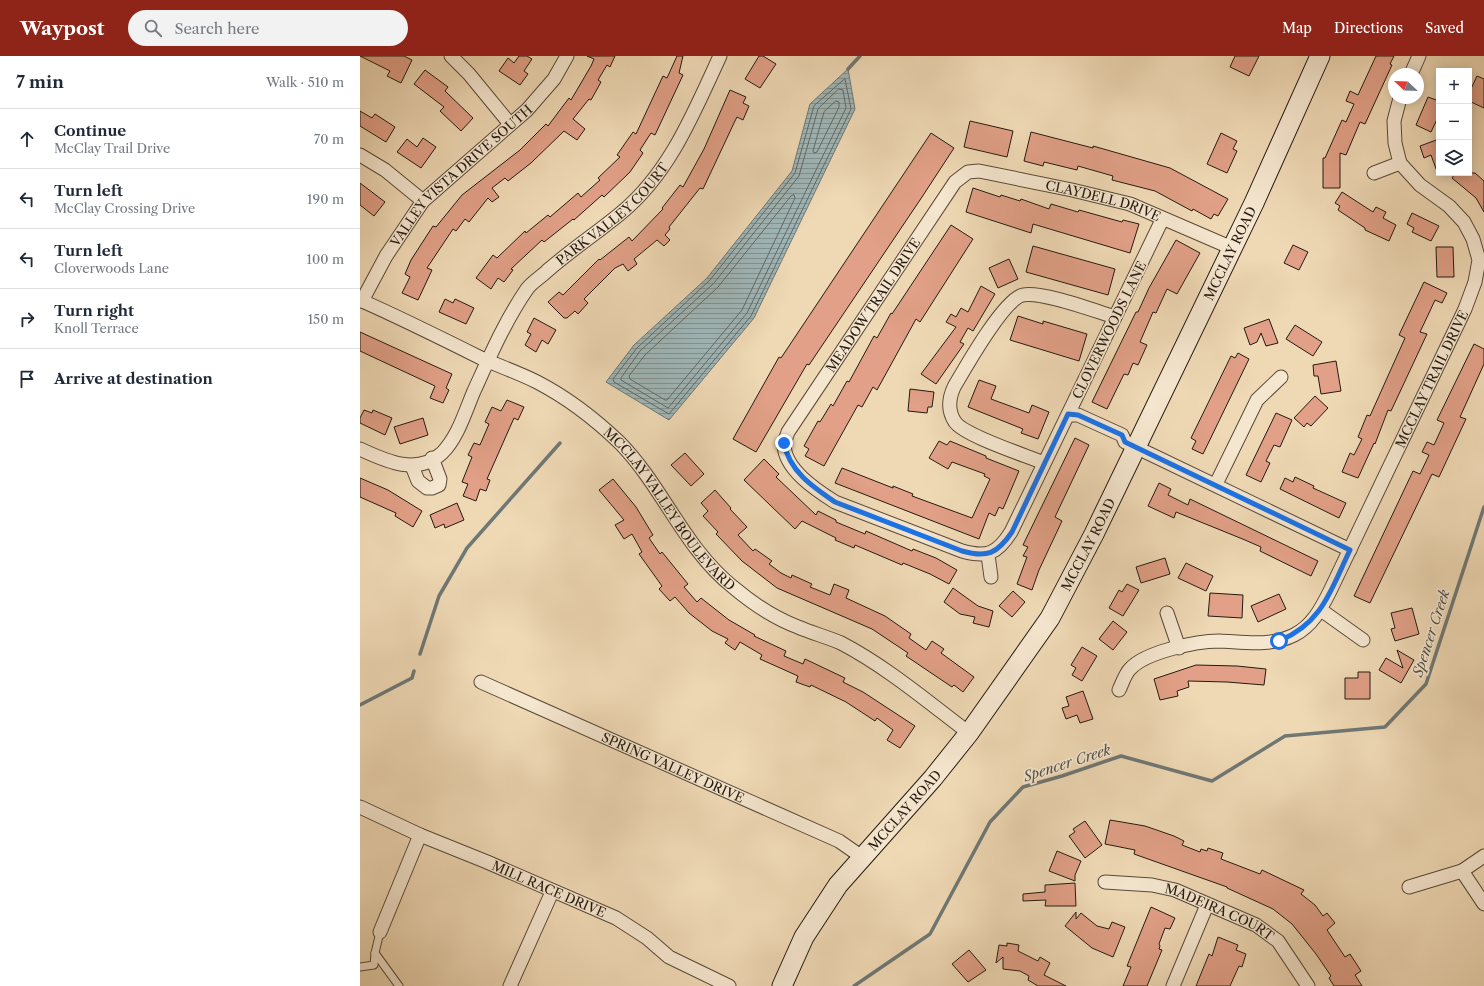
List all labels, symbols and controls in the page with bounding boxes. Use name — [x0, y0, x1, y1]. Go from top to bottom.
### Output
search box — [128, 10, 408, 46]
text: Waypost — [20, 17, 104, 40]
icon: search — [142, 17, 164, 39]
text: Search here — [174, 19, 259, 38]
text: Map — [1282, 19, 1312, 37]
text: Directions — [1334, 19, 1403, 37]
text: Saved — [1425, 19, 1464, 37]
north arrow — [1388, 68, 1424, 104]
map controls — [1436, 68, 1472, 176]
button: + — [1436, 68, 1472, 104]
text: 7 min — [16, 72, 64, 92]
text: Walk · 510 m — [266, 74, 344, 90]
street label: VALLEY VISTA DRIVE SOUTH — [386, 101, 535, 250]
button: − — [1436, 104, 1472, 140]
text: Continue — [54, 121, 126, 140]
icon: ahead — [16, 128, 38, 150]
text: 70 m — [314, 131, 344, 147]
text: McClay Trail Drive — [54, 140, 170, 156]
button: layers — [1436, 140, 1472, 176]
street label: PARK VALLEY COURT — [553, 159, 671, 268]
street label: CLAYDELL DRIVE — [1044, 177, 1163, 224]
text: Turn left — [54, 181, 123, 200]
icon: left — [16, 188, 38, 210]
text: 190 m — [307, 191, 344, 207]
text: McClay Crossing Drive — [54, 200, 195, 216]
street label: MCCLAY ROAD — [1200, 204, 1259, 303]
street label: MEADOW TRAIL DRIVE — [822, 235, 924, 375]
text: Turn left — [54, 241, 123, 260]
icon: left — [16, 248, 38, 270]
text: 100 m — [306, 251, 344, 267]
street label: CLOVERWOODS LANE — [1069, 259, 1149, 401]
text: Cloverwoods Lane — [54, 260, 169, 276]
text: Turn right — [54, 301, 134, 320]
street label: MCCLAY TRAIL DRIVE — [1392, 307, 1471, 450]
icon: right — [16, 308, 38, 330]
text: 150 m — [308, 311, 344, 327]
text: Knoll Terrace — [54, 320, 139, 336]
icon: arrive — [16, 368, 38, 390]
text: Arrive at destination — [54, 369, 213, 388]
street label: MCCLAY VALLEY BOULEVARD — [600, 424, 739, 594]
route end — [775, 434, 793, 452]
street label: MCCLAY ROAD — [1058, 495, 1118, 594]
water label: Spencer Creek — [1408, 586, 1454, 680]
route start — [1270, 632, 1288, 650]
street label: SPRING VALLEY DRIVE — [599, 729, 747, 806]
water label: Spencer Creek — [1020, 740, 1114, 786]
street label: MCCLAY ROAD — [865, 767, 944, 854]
street label: MILL RACE DRIVE — [490, 857, 608, 921]
street label: MADEIRA COURT — [1163, 880, 1278, 944]

